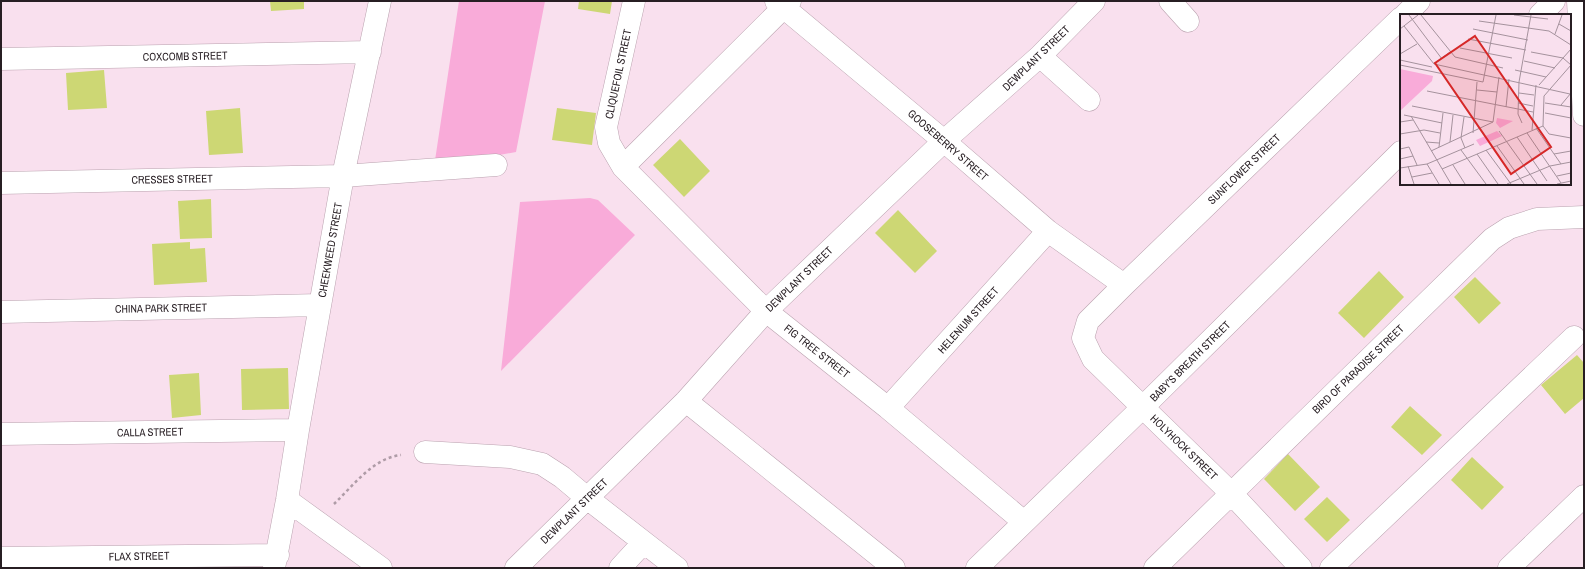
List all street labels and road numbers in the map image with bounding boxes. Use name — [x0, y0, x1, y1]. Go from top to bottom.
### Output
street label: DEWPLANT STREET — [999, 22, 1073, 94]
street label: CLIQUEFOIL STREET — [602, 27, 634, 120]
street label: COXCOMB STREET — [143, 48, 228, 64]
street label: GOOSEBERRY STREET — [905, 106, 991, 184]
street label: SUNFLOWER STREET — [1205, 130, 1284, 207]
street label: CRESSES STREET — [131, 171, 213, 187]
street label: CHEEKWEED STREET — [315, 201, 345, 299]
street label: DEWPLANT STREET — [762, 243, 836, 315]
street label: HELENIUM STREET — [934, 283, 1002, 356]
street label: CHINA PARK STREET — [115, 300, 208, 316]
street label: BABY'S BREATH STREET — [1147, 317, 1234, 404]
street label: FIG TREE STREET — [781, 321, 853, 381]
street label: BIRD OF PARADISE STREET — [1309, 321, 1407, 416]
street label: HOLYHOCK STREET — [1147, 411, 1221, 483]
street label: CALLA STREET — [117, 424, 184, 440]
street label: DEWPLANT STREET — [537, 475, 611, 547]
street label: FLAX STREET — [109, 548, 170, 564]

